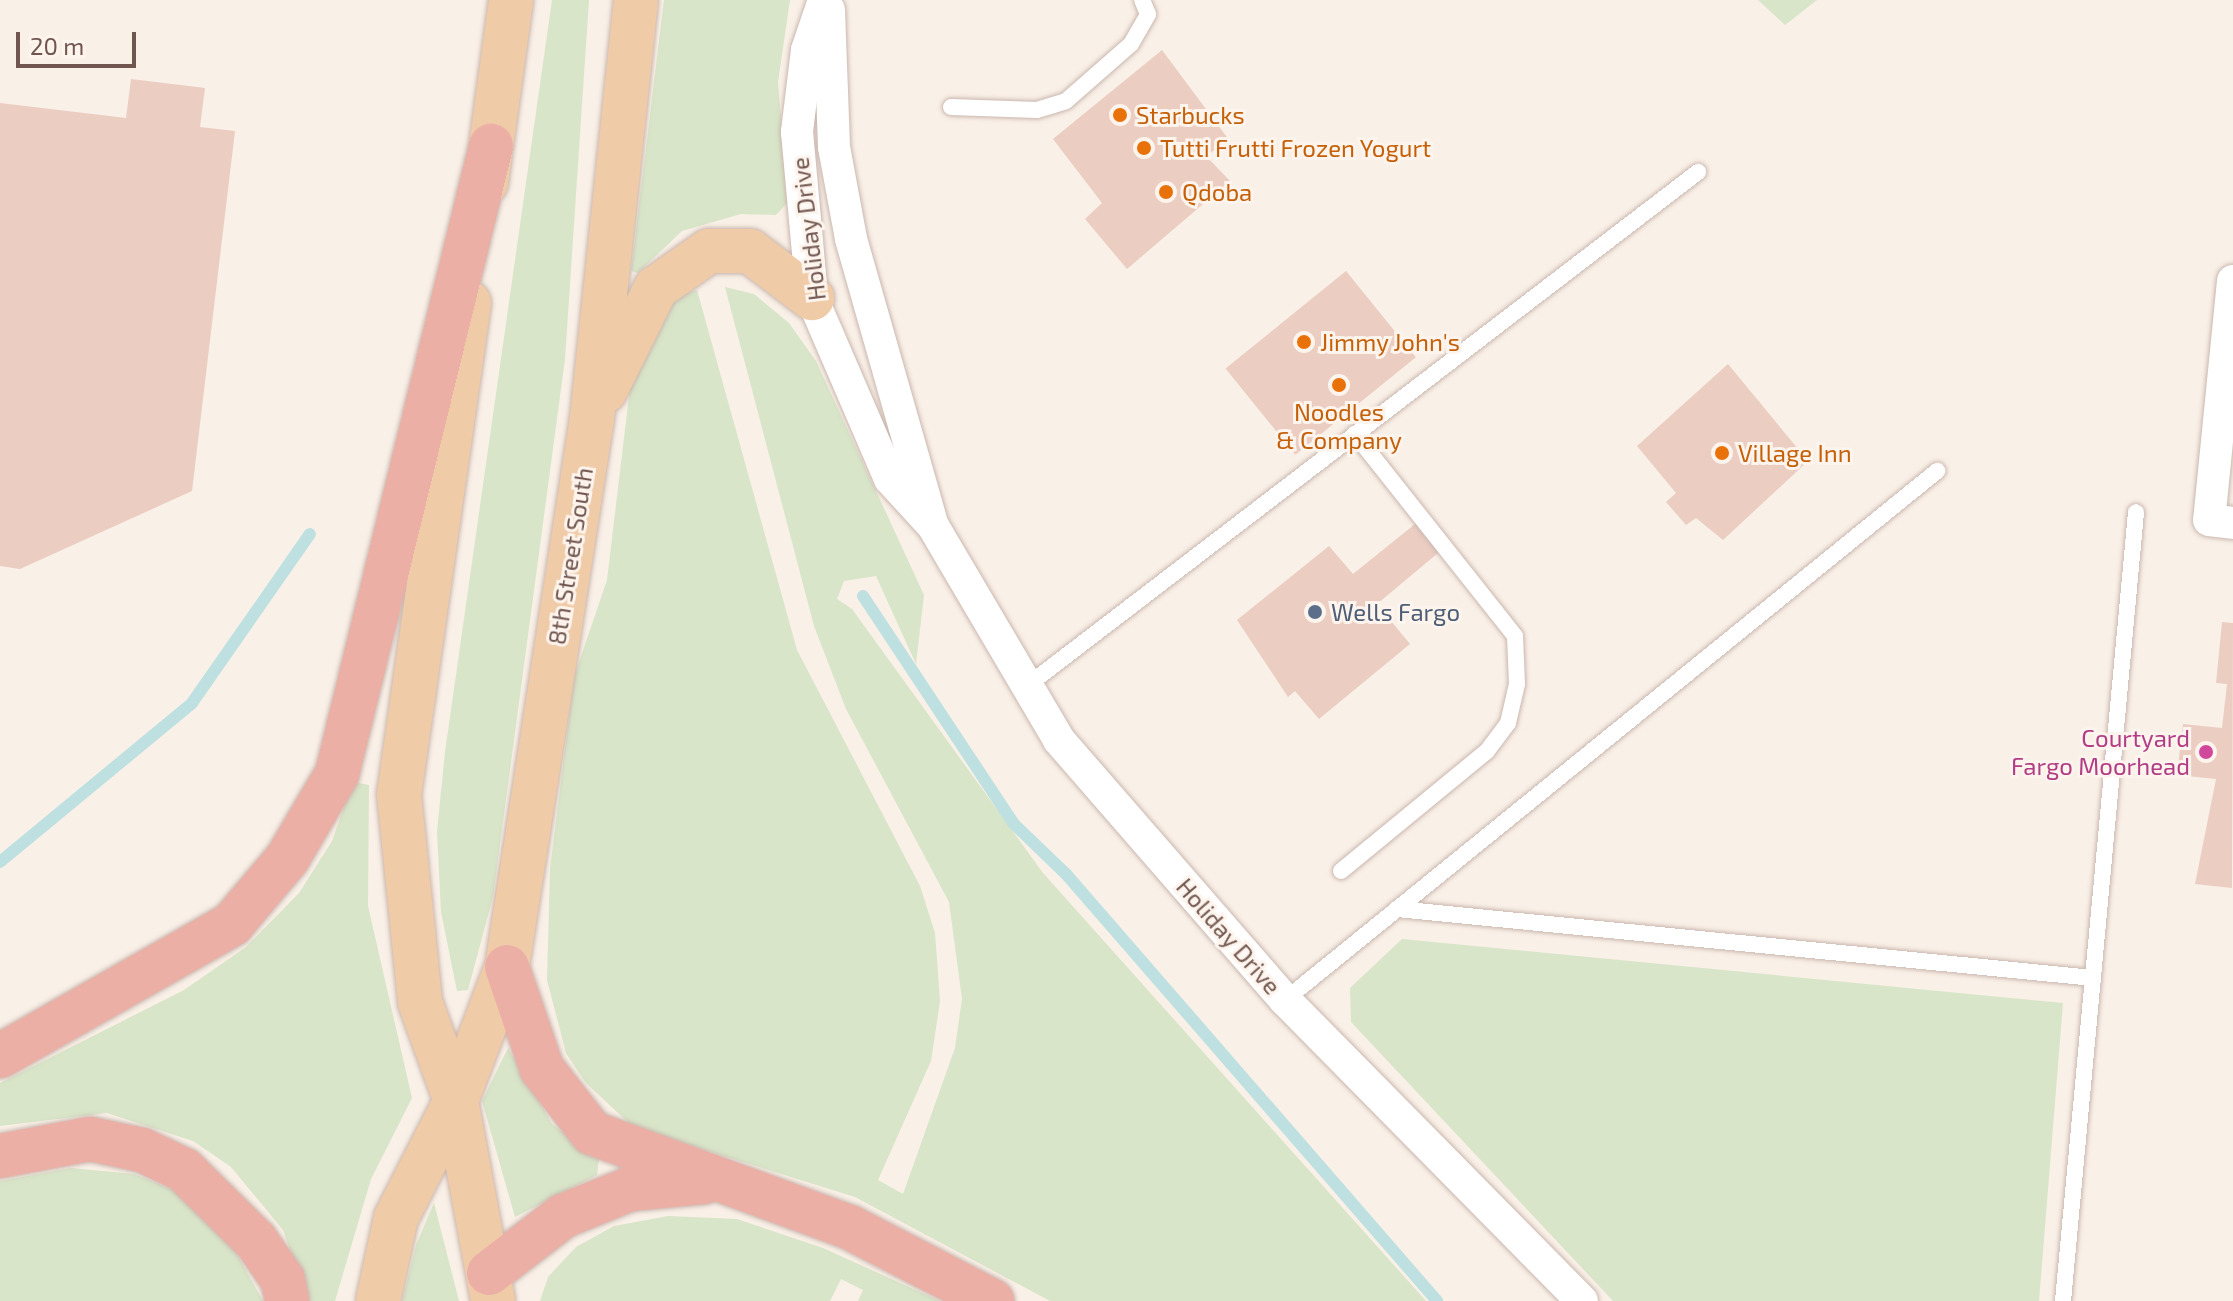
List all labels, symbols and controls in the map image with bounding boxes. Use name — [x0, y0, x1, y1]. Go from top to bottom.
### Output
scale bar — [20, 16, 140, 66]
text: 20 m — [30, 31, 84, 60]
place label: Starbucks — [1136, 101, 1245, 129]
marker: Starbucks — [1111, 106, 1129, 124]
place label: Tutti Frutti Frozen Yogurt — [1160, 134, 1432, 162]
marker: Tutti Frutti Frozen Yogurt — [1135, 139, 1153, 157]
street label: Holiday Drive — [785, 155, 831, 303]
place label: Qdoba — [1182, 178, 1252, 206]
marker: Qdoba — [1157, 183, 1175, 201]
place label: Jimmy John's — [1320, 328, 1461, 356]
marker: Jimmy John's — [1295, 333, 1313, 351]
marker: Noodles & Company — [1330, 376, 1348, 394]
place label: Noodles & Company — [1276, 398, 1402, 454]
place label: Village Inn — [1738, 439, 1852, 467]
marker: Village Inn — [1713, 444, 1731, 462]
street label: 8th Street South — [542, 465, 598, 647]
place label: Wells Fargo — [1331, 598, 1460, 626]
marker: Wells Fargo — [1306, 603, 1324, 621]
place label: Courtyard Fargo Moorhead — [2011, 724, 2190, 780]
marker: Courtyard Fargo Moorhead — [2197, 743, 2215, 761]
street label: Holiday Drive — [1171, 872, 1287, 1000]

